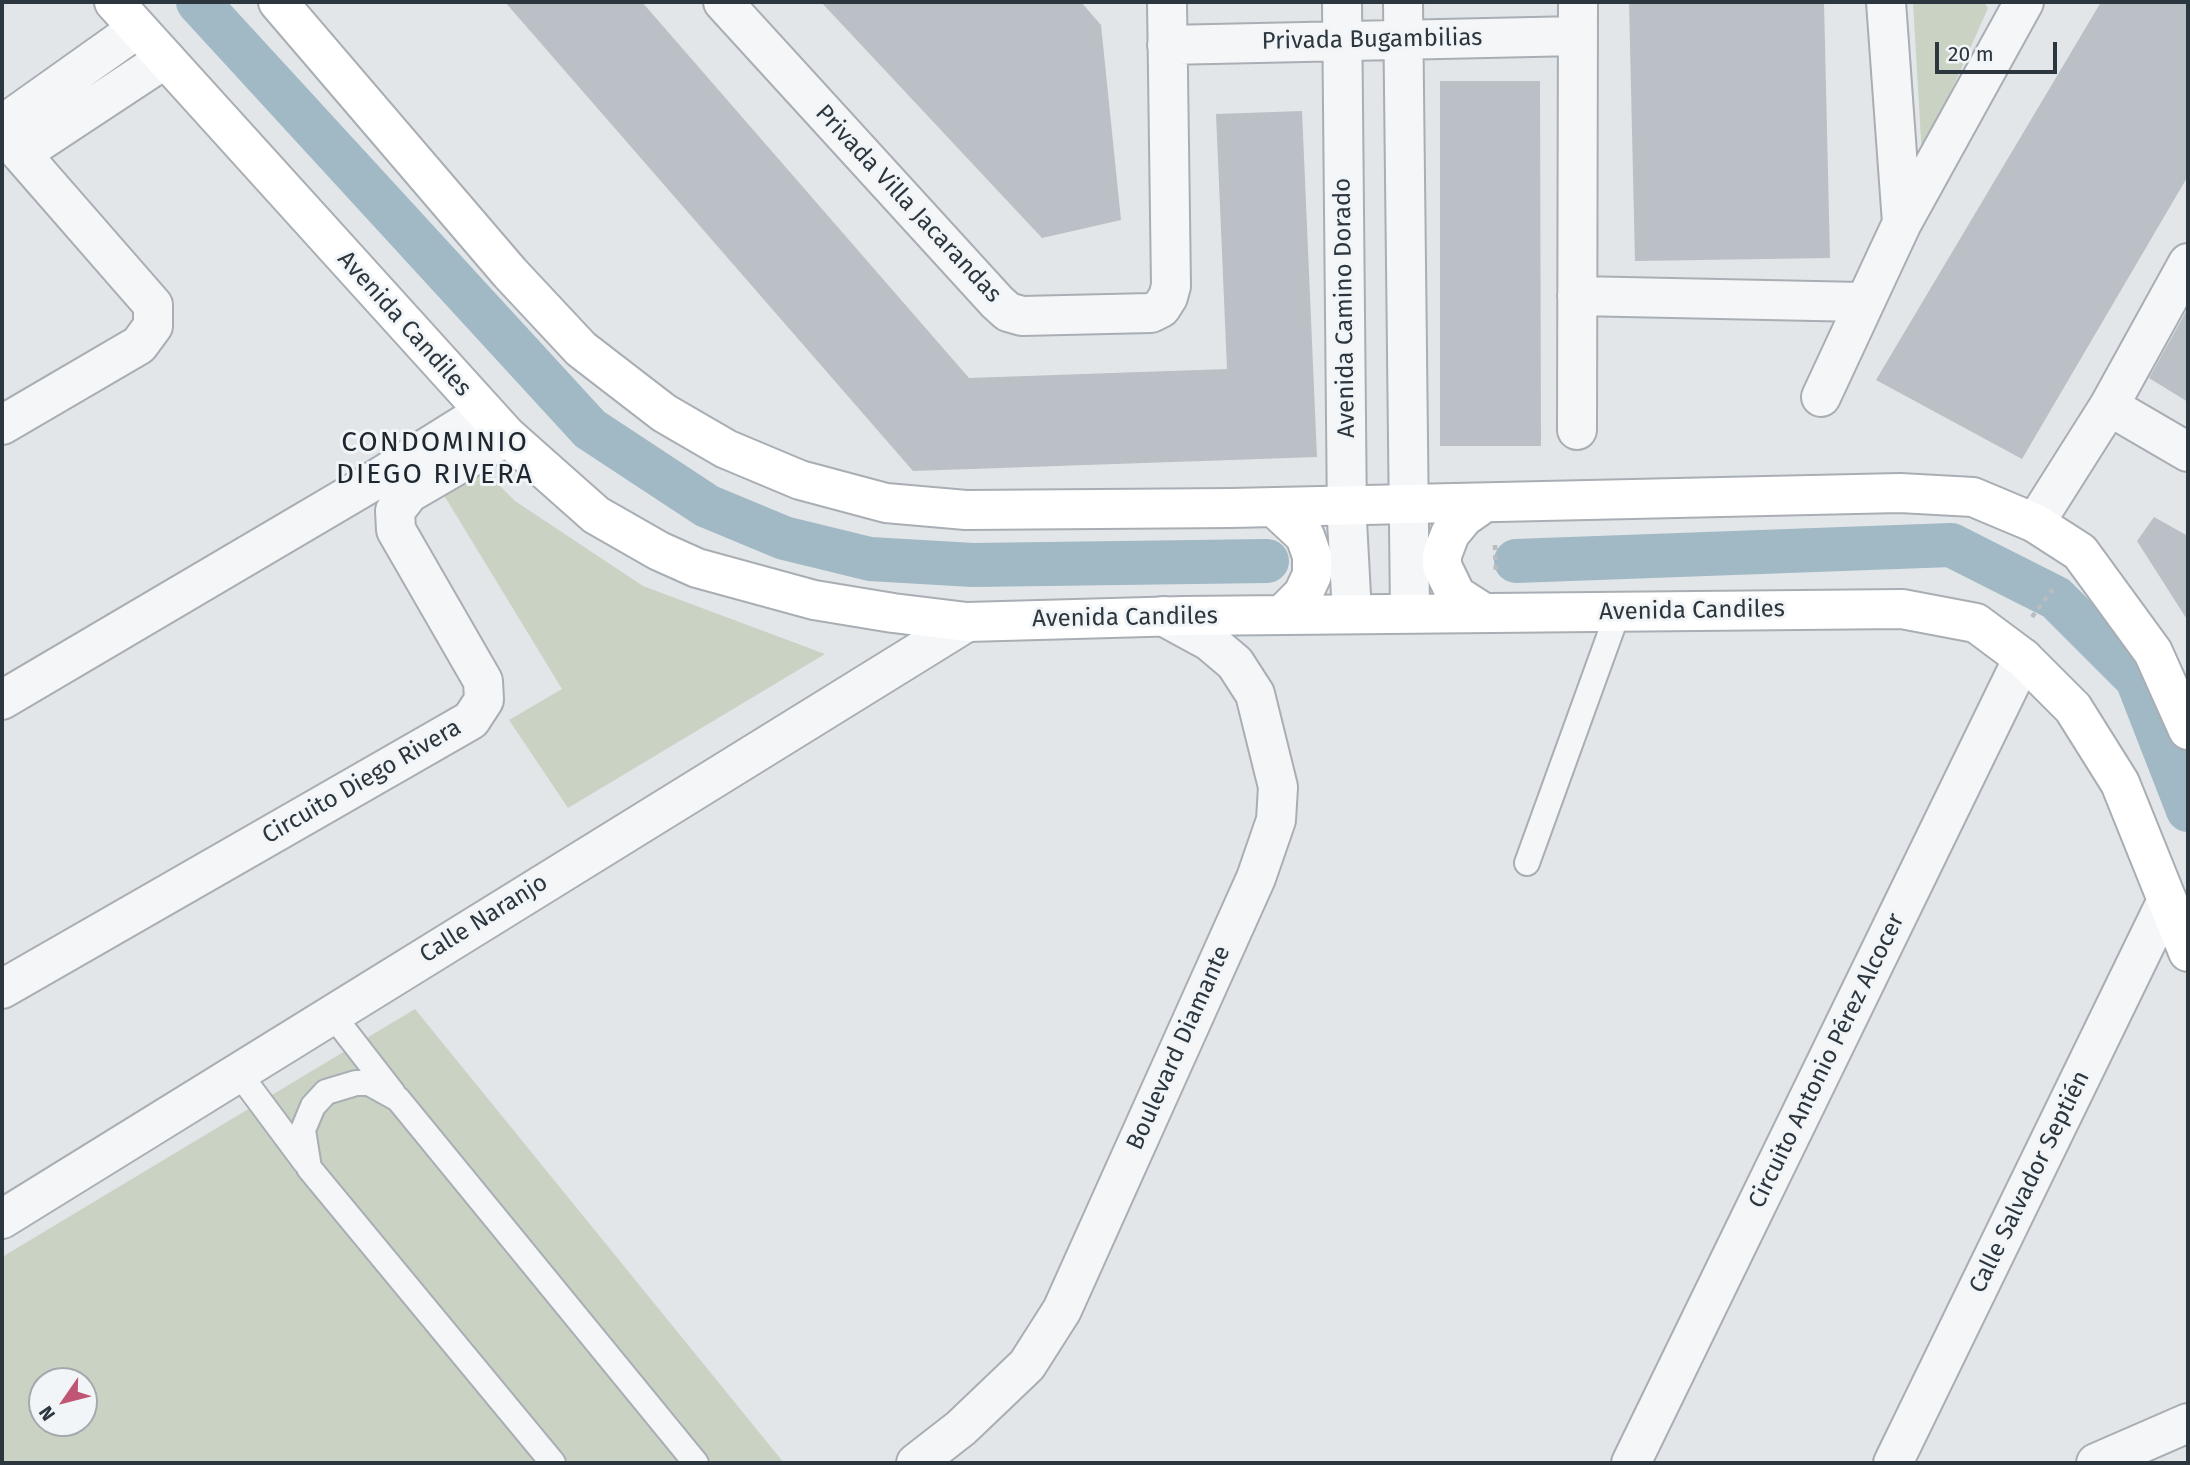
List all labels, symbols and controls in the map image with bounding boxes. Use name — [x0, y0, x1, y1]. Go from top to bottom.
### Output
street label: Privada Bugambilias — [1261, 24, 1483, 56]
scale bar — [1938, 28, 2060, 72]
text: 20 m — [1948, 41, 1994, 67]
street label: Privada Villa Jacarandas — [809, 99, 1007, 309]
street label: Avenida Camino Dorado — [1328, 178, 1362, 438]
street label: Avenida Candiles — [331, 245, 477, 403]
district label: CONDOMINIO DIEGO RIVERA — [337, 426, 533, 492]
street label: Avenida Candiles — [1599, 595, 1785, 627]
street label: Avenida Candiles — [1032, 602, 1218, 634]
street label: Circuito Diego Rivera — [257, 713, 467, 851]
street label: Calle Naranjo — [415, 868, 553, 970]
street label: Circuito Antonio Pérez Alcocer — [1743, 909, 1911, 1213]
street label: Boulevard Diamante — [1121, 941, 1237, 1155]
street label: Calle Salvador Septién — [1964, 1066, 2096, 1298]
north arrow — [28, 1367, 98, 1437]
text: N — [34, 1401, 60, 1425]

